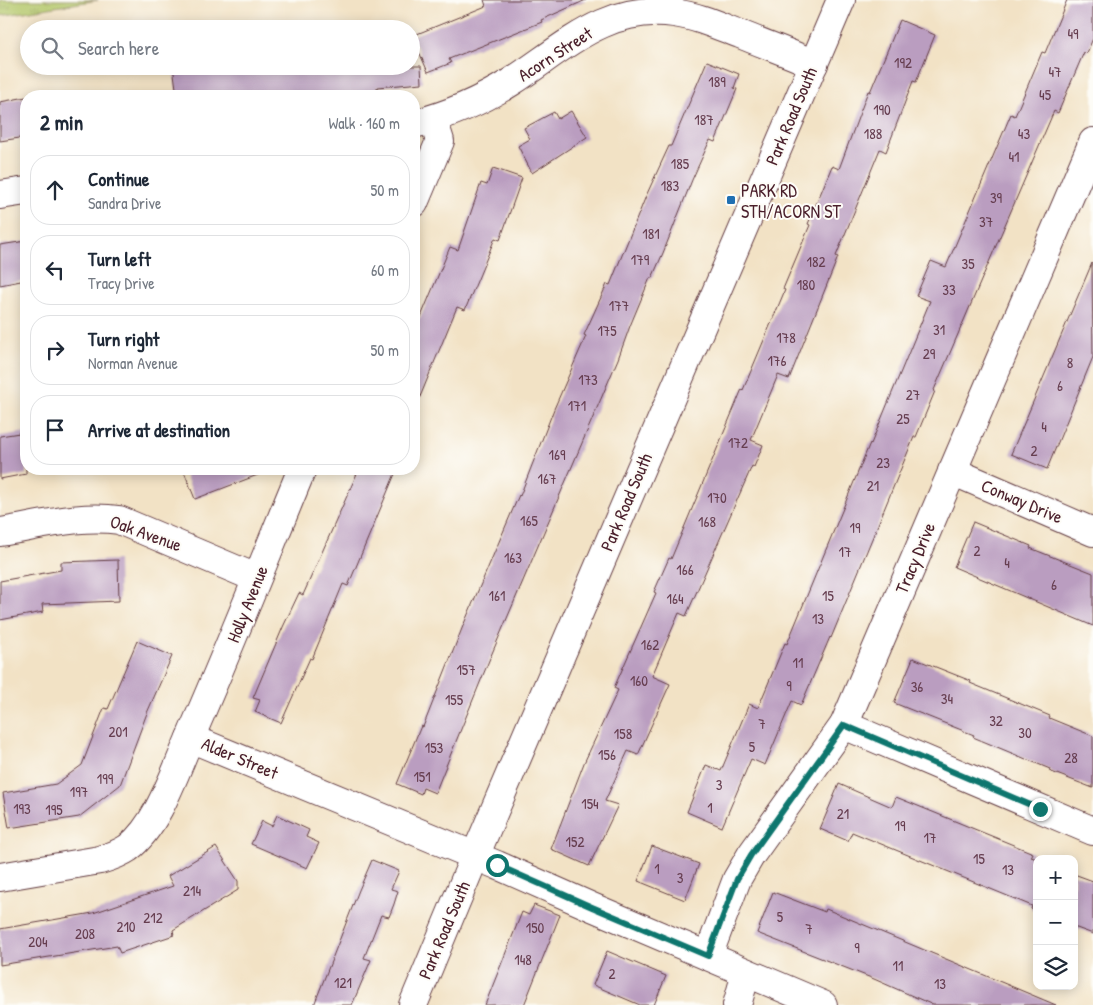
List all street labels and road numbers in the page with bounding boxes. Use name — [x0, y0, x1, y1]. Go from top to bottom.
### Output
street label: Acorn Street — [513, 20, 598, 87]
street label: Park Road South — [759, 63, 823, 169]
street label: Park Road South — [594, 449, 658, 555]
street label: Conway Drive — [977, 473, 1067, 529]
street label: Oak Avenue — [107, 509, 185, 557]
street label: Tracy Drive — [889, 519, 941, 597]
street label: Holly Avenue — [220, 562, 274, 646]
street label: Alder Street — [198, 731, 283, 786]
street label: Park Road South — [412, 877, 476, 983]

